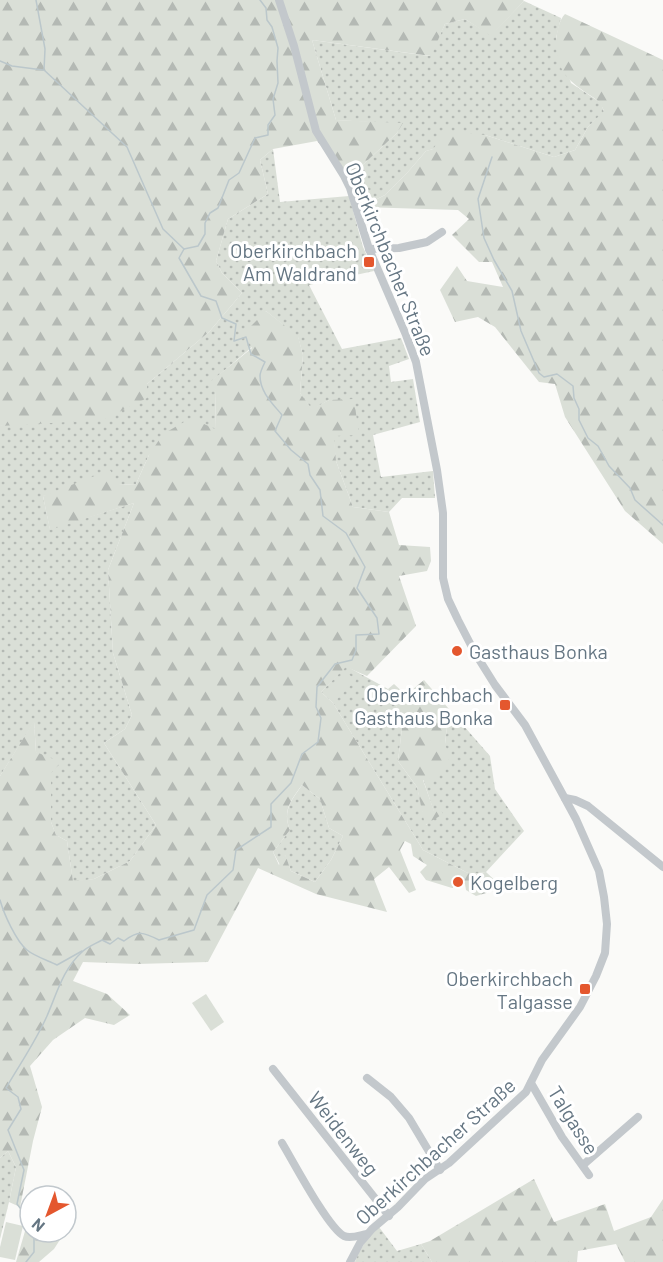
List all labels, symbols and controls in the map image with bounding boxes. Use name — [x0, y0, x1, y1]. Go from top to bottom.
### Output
street label: Oberkirchbacher Straße — [341, 159, 441, 359]
place label: Oberkirchbach Am Waldrand — [230, 238, 357, 285]
marker: Oberkirchbach Am Waldrand — [362, 255, 376, 269]
place label: Gasthaus Bonka — [469, 639, 608, 663]
marker: Gasthaus Bonka — [450, 644, 464, 658]
place label: Oberkirchbach Gasthaus Bonka — [354, 682, 493, 729]
marker: Oberkirchbach Gasthaus Bonka — [498, 698, 512, 712]
place label: Kogelberg — [470, 870, 558, 894]
marker: Kogelberg — [451, 875, 465, 889]
place label: Oberkirchbach Talgasse — [446, 966, 573, 1013]
marker: Oberkirchbach Talgasse — [578, 982, 592, 996]
street label: Oberkirchbacher Straße — [350, 1073, 520, 1229]
street label: Talgasse — [544, 1081, 604, 1159]
street label: Weidenweg — [304, 1086, 384, 1180]
north arrow — [18, 1184, 78, 1244]
text: N — [28, 1215, 48, 1236]

